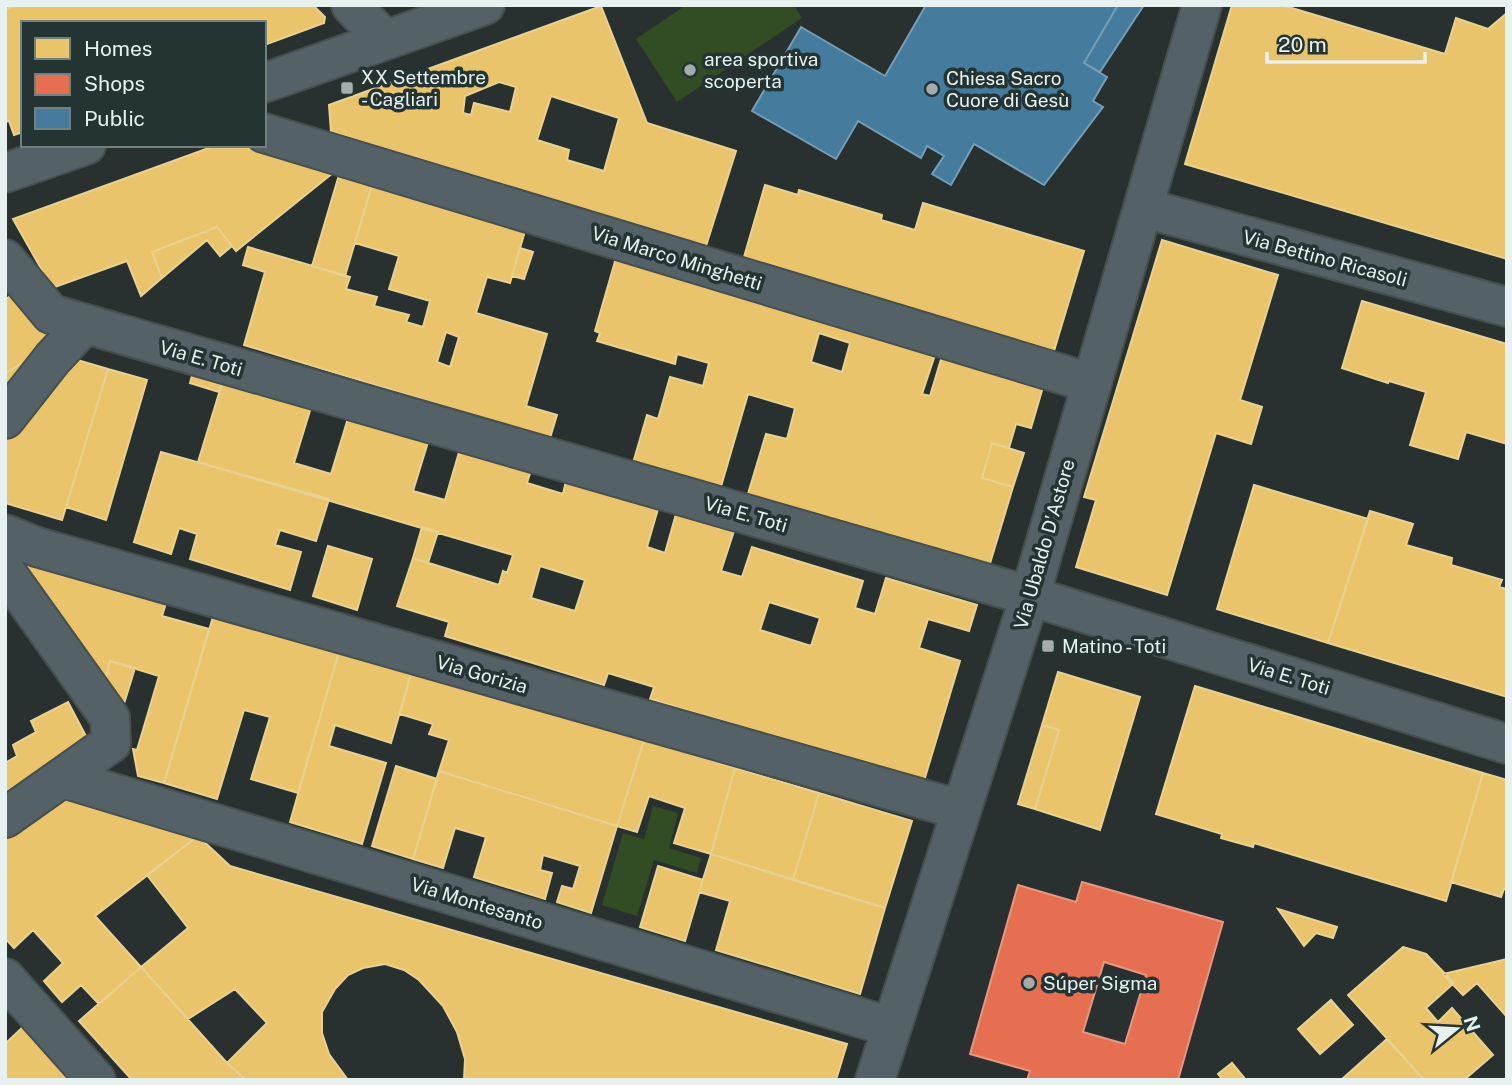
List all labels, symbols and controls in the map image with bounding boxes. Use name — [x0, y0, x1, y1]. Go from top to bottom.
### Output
legend — [21, 21, 266, 147]
scale bar — [1267, 21, 1424, 65]
text: 20 m — [1278, 32, 1327, 57]
text: Homes — [84, 36, 152, 61]
place label: area sportiva scoperta — [704, 48, 818, 92]
marker: area sportiva scoperta — [682, 62, 698, 78]
place label: XX Settembre - Cagliari — [361, 66, 486, 110]
place label: Chiesa Sacro Cuore di Gesù — [946, 67, 1069, 111]
text: Shops — [84, 71, 145, 96]
marker: XX Settembre - Cagliari — [339, 80, 355, 96]
marker: Chiesa Sacro Cuore di Gesù — [924, 81, 940, 97]
text: Public — [84, 106, 145, 131]
street label: Via Marco Minghetti — [589, 222, 765, 294]
street label: Via Bettino Ricasoli — [1240, 225, 1410, 291]
street label: Via E. Toti — [157, 336, 245, 380]
street label: Via Ubaldo D'Astore — [1009, 456, 1079, 632]
street label: Via E. Toti — [702, 492, 790, 536]
place label: Matino - Toti — [1062, 635, 1166, 657]
marker: Matino - Toti — [1040, 638, 1056, 654]
street label: Via Gorizia — [434, 651, 530, 697]
street label: Via E. Toti — [1245, 653, 1333, 699]
street label: Via Montesanto — [408, 872, 546, 934]
place label: Súper Sigma — [1043, 972, 1157, 994]
marker: Súper Sigma — [1021, 975, 1037, 991]
north arrow — [1421, 994, 1491, 1064]
text: N — [1459, 1013, 1485, 1034]

